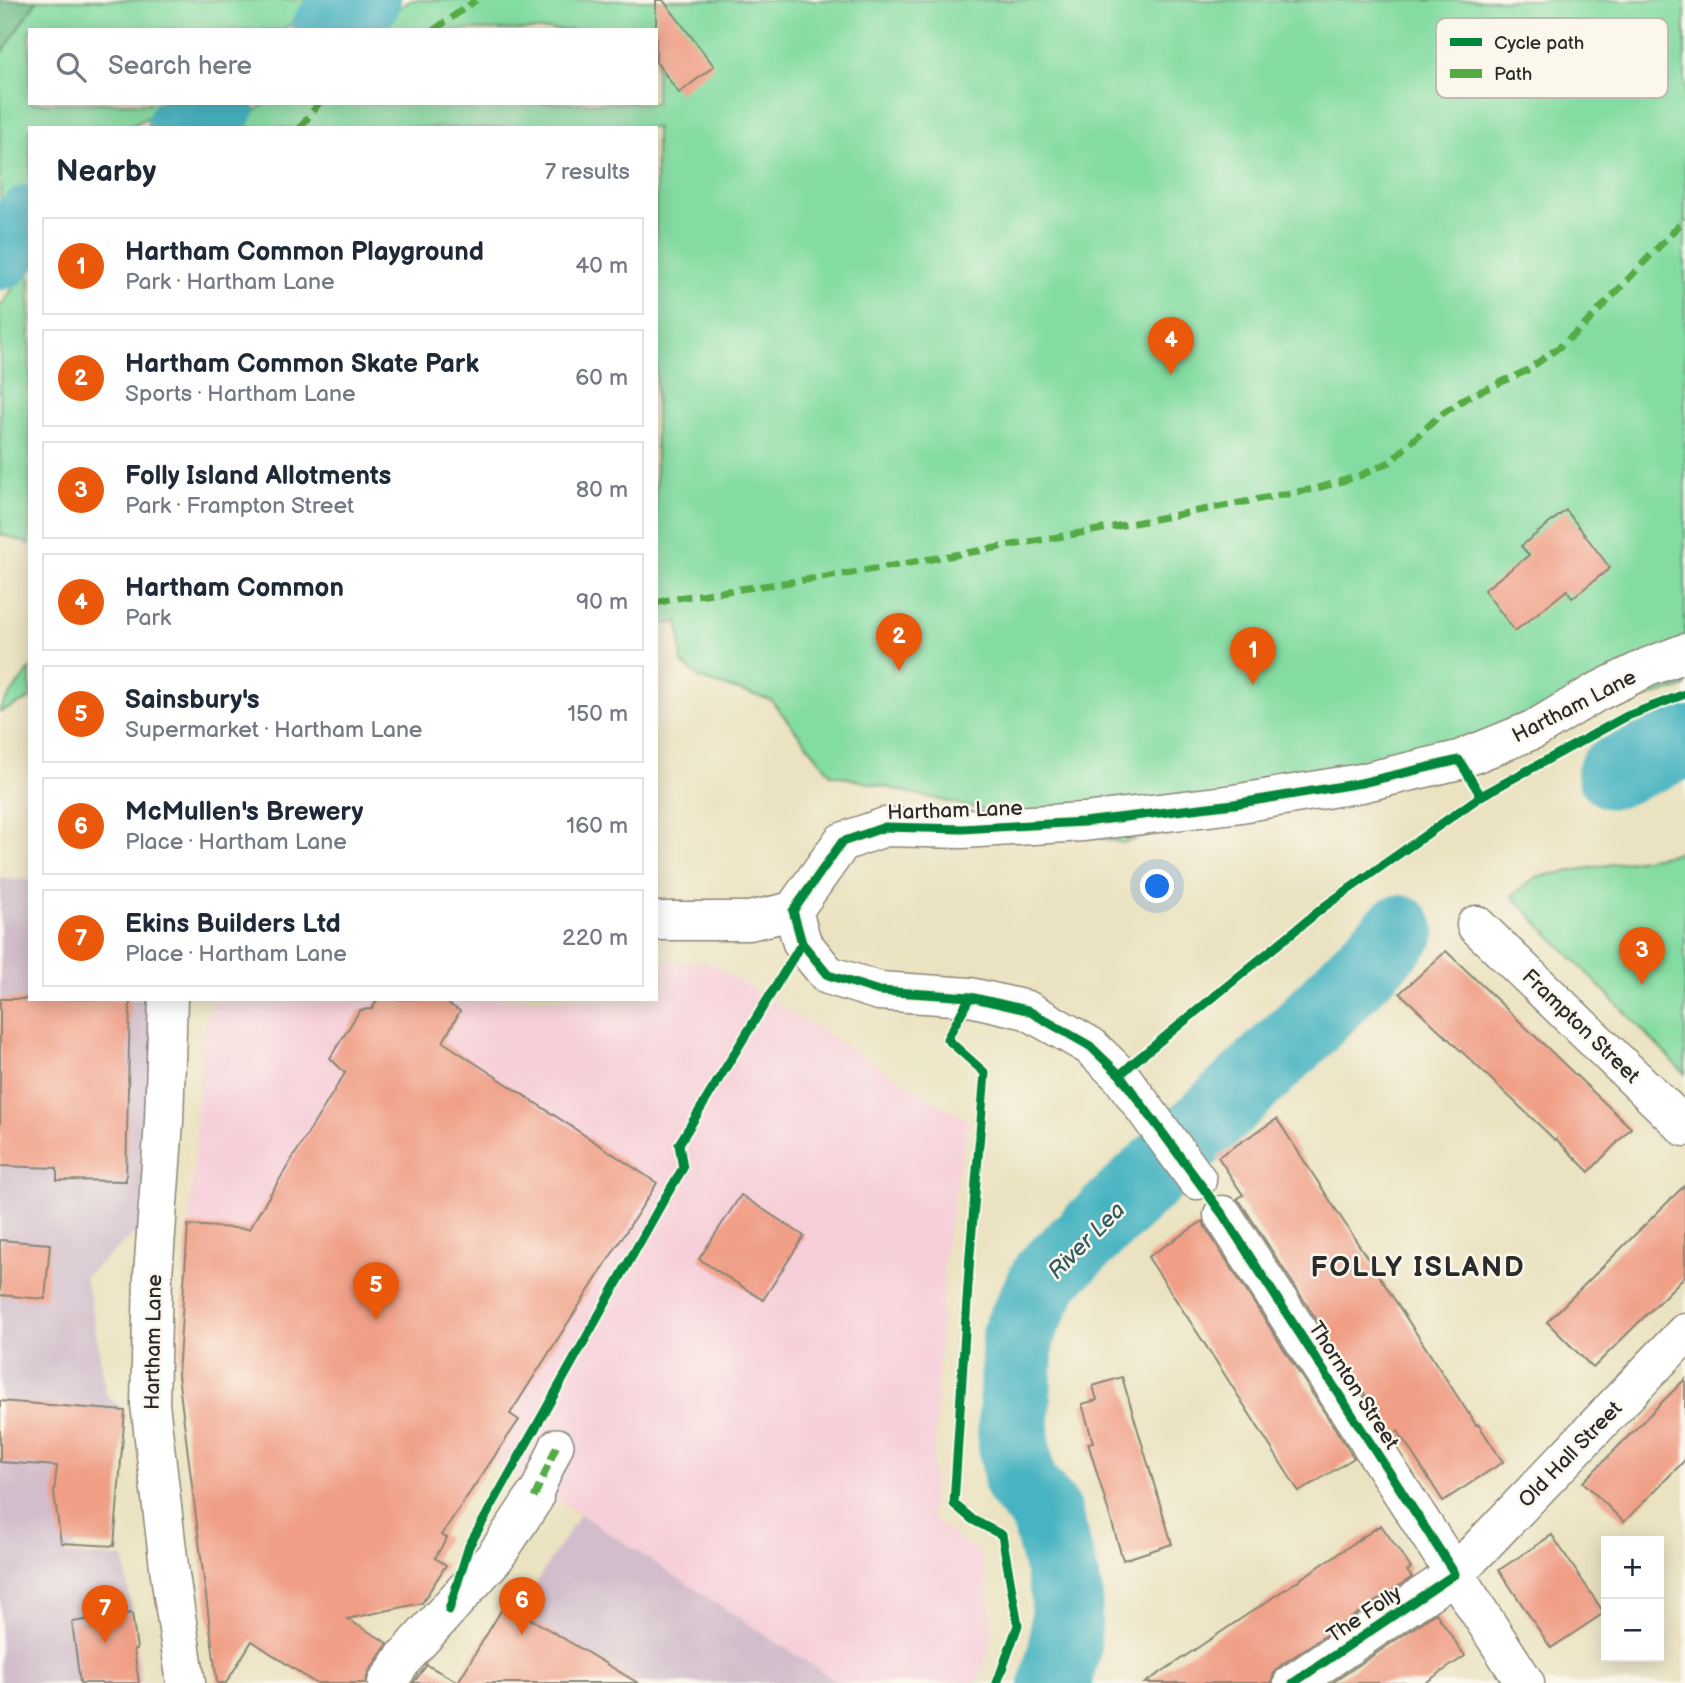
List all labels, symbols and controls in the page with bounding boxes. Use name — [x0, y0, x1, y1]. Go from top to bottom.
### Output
legend — [1436, 18, 1668, 98]
search box — [28, 28, 658, 105]
text: Cycle path — [1494, 32, 1584, 55]
icon: search — [52, 48, 90, 86]
text: Search here — [108, 51, 252, 82]
text: Path — [1494, 63, 1532, 86]
text: Nearby — [56, 154, 156, 190]
text: 7 results — [545, 158, 630, 186]
text: Hartham Common Playground — [125, 237, 484, 268]
text: 1 — [76, 252, 86, 280]
text: 40 m — [575, 252, 628, 280]
text: Park · Hartham Lane — [125, 268, 335, 296]
pin: 4 — [1148, 317, 1194, 375]
text: Hartham Common Skate Park — [125, 349, 479, 380]
text: 2 — [74, 364, 88, 392]
text: 60 m — [575, 364, 628, 392]
text: Sports · Hartham Lane — [125, 380, 356, 408]
text: Folly Island Allotments — [125, 461, 391, 492]
text: 3 — [74, 476, 88, 504]
text: 80 m — [576, 476, 628, 504]
text: Park · Frampton Street — [125, 492, 354, 520]
text: Hartham Common — [125, 573, 344, 604]
text: 4 — [74, 588, 88, 616]
text: 90 m — [576, 588, 628, 616]
text: Park — [125, 604, 171, 632]
pin: 2 — [876, 613, 922, 671]
pin: 1 — [1230, 627, 1276, 685]
street label: Hartham Lane — [1508, 665, 1640, 748]
text: Sainsbury's — [125, 685, 260, 716]
text: 5 — [74, 700, 88, 728]
text: 150 m — [567, 700, 628, 728]
text: Supermarket · Hartham Lane — [125, 716, 423, 744]
street label: Hartham Lane — [887, 796, 1023, 825]
text: McMullen's Brewery — [125, 797, 363, 828]
text: 6 — [74, 812, 88, 840]
text: 160 m — [566, 812, 628, 840]
text: Place · Hartham Lane — [125, 828, 347, 856]
your location — [1140, 869, 1174, 903]
text: Ekins Builders Ltd — [125, 909, 341, 940]
text: 7 — [75, 924, 87, 952]
text: 220 m — [562, 924, 628, 952]
pin: 3 — [1619, 927, 1665, 985]
text: Place · Hartham Lane — [125, 940, 347, 968]
street label: Frampton Street — [1517, 964, 1645, 1089]
water label: River Lea — [1042, 1196, 1131, 1285]
district label: FOLLY ISLAND — [1311, 1251, 1525, 1284]
pin: 5 — [353, 1262, 399, 1320]
street label: Hartham Lane — [140, 1274, 167, 1410]
street label: Thornton Street — [1303, 1317, 1405, 1454]
street label: Old Hall Street — [1514, 1396, 1628, 1513]
map controls — [1601, 1536, 1664, 1662]
button: + — [1601, 1536, 1664, 1599]
pin: 6 — [499, 1577, 545, 1635]
street label: The Folly — [1322, 1580, 1407, 1648]
pin: 7 — [82, 1585, 128, 1643]
button: − — [1601, 1599, 1664, 1662]

